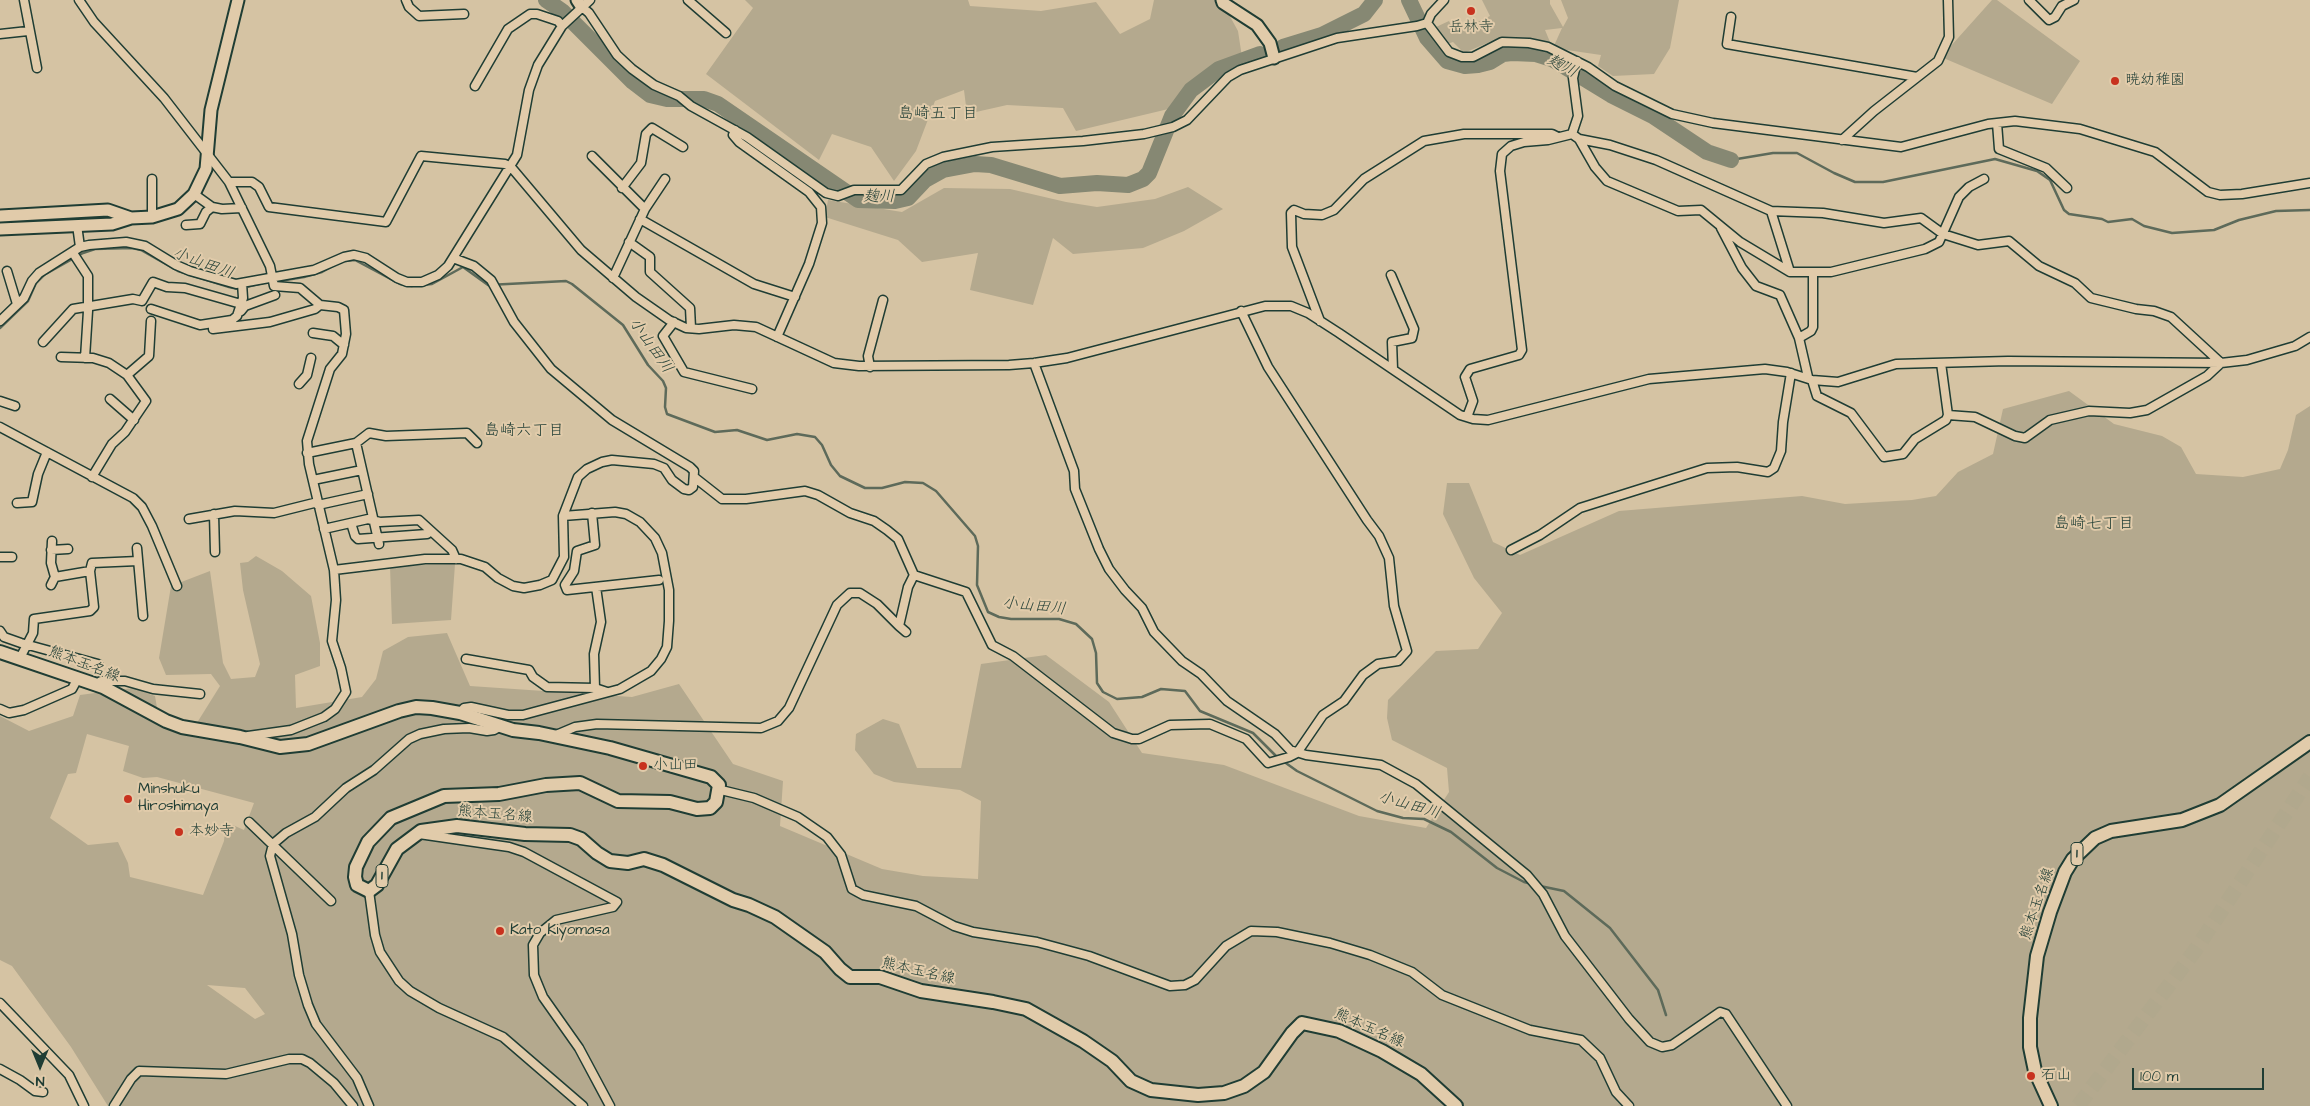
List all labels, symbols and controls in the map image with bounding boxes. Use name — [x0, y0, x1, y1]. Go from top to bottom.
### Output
marker: 岳林寺 — [1465, 5, 1477, 17]
place label: 岳林寺 — [1449, 19, 1493, 37]
water label: 麹川 — [1543, 51, 1581, 83]
place label: 暁幼稚園 — [2125, 72, 2185, 90]
marker: 暁幼稚園 — [2109, 75, 2121, 87]
district label: 島崎五丁目 — [898, 105, 978, 125]
water label: 麹川 — [863, 188, 895, 208]
water label: 小山田川 — [170, 244, 236, 284]
water label: 小山田川 — [624, 314, 676, 378]
district label: 島崎六丁目 — [484, 422, 564, 442]
district label: 島崎七丁目 — [2054, 515, 2134, 535]
water label: 小山田川 — [1001, 594, 1067, 620]
street label: 熊本玉名線 — [46, 643, 122, 687]
place label: 小山田 — [653, 757, 698, 775]
marker: 小山田 — [637, 760, 649, 772]
place label: Minshuku Hiroshimaya — [138, 781, 218, 816]
water label: 小山田川 — [1376, 788, 1442, 824]
marker: Minshuku Hiroshimaya — [122, 793, 134, 805]
street label: 熊本玉名線 — [457, 803, 533, 827]
place label: 本妙寺 — [189, 823, 234, 841]
marker: 本妙寺 — [173, 826, 185, 838]
road number: 1 — [2071, 842, 2083, 866]
road number: 1 — [376, 864, 388, 888]
street label: 熊本玉名線 — [2017, 866, 2059, 942]
place label: Kato Kiyomasa — [510, 922, 610, 940]
marker: Kato Kiyomasa — [494, 925, 506, 937]
street label: 熊本玉名線 — [879, 955, 957, 989]
street label: 熊本玉名線 — [1331, 1006, 1407, 1052]
north arrow — [15, 1041, 65, 1091]
scale bar — [2135, 1058, 2268, 1090]
text: 100 m — [2140, 1066, 2179, 1087]
place label: 石山 — [2041, 1067, 2071, 1085]
marker: 石山 — [2025, 1070, 2037, 1082]
text: N — [36, 1071, 44, 1091]

